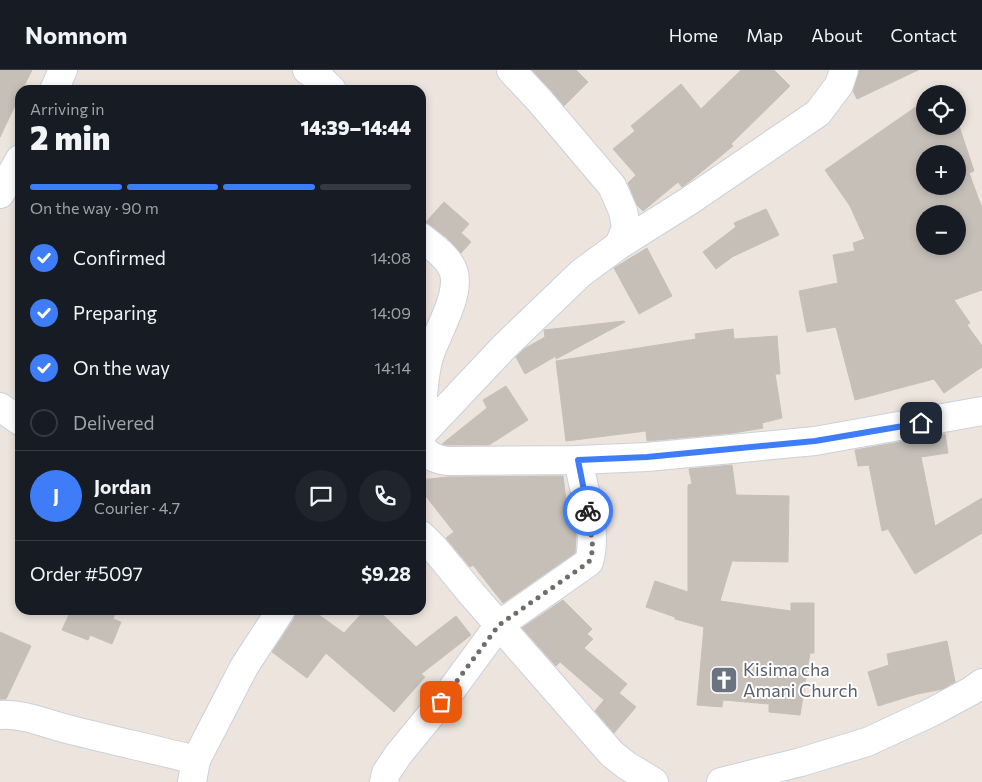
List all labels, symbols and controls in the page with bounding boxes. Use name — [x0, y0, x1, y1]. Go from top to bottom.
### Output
text: Nomnom — [25, 20, 127, 49]
text: Home — [669, 24, 718, 46]
text: Map — [746, 24, 783, 46]
text: About — [811, 24, 863, 46]
text: Contact — [891, 24, 957, 46]
map controls — [916, 85, 966, 255]
button: locate — [916, 85, 966, 135]
text: Arriving in — [30, 99, 104, 118]
text: 14:39–14:44 — [300, 116, 411, 139]
text: 2 min — [30, 117, 110, 157]
button: + — [916, 145, 966, 195]
text: On the way · 90 m — [30, 198, 159, 217]
button: − — [916, 205, 966, 255]
icon: check — [30, 244, 58, 272]
text: Confirmed — [73, 246, 166, 269]
text: 14:08 — [371, 248, 411, 267]
icon: check — [30, 299, 58, 327]
text: Preparing — [73, 301, 157, 324]
text: 14:09 — [371, 303, 411, 322]
icon: check — [30, 354, 58, 382]
text: On the way — [73, 356, 170, 379]
text: 14:14 — [374, 358, 411, 377]
pin — [900, 402, 942, 444]
icon: home — [907, 409, 935, 437]
text: Delivered — [73, 411, 154, 434]
button: chat — [295, 470, 347, 522]
button: phone — [359, 470, 411, 522]
text: Jordan — [94, 475, 151, 498]
text: J — [53, 484, 59, 507]
courier — [563, 486, 613, 536]
icon: bike — [574, 497, 602, 525]
text: Courier · 4.7 — [94, 498, 180, 517]
text: Order #5097 — [30, 562, 143, 585]
text: $9.28 — [361, 562, 411, 585]
place label: Kisima cha Amani Church — [743, 658, 858, 701]
church icon: Kisima cha Amani Church — [709, 665, 739, 695]
pin — [420, 681, 462, 723]
icon: bag — [427, 688, 455, 716]

